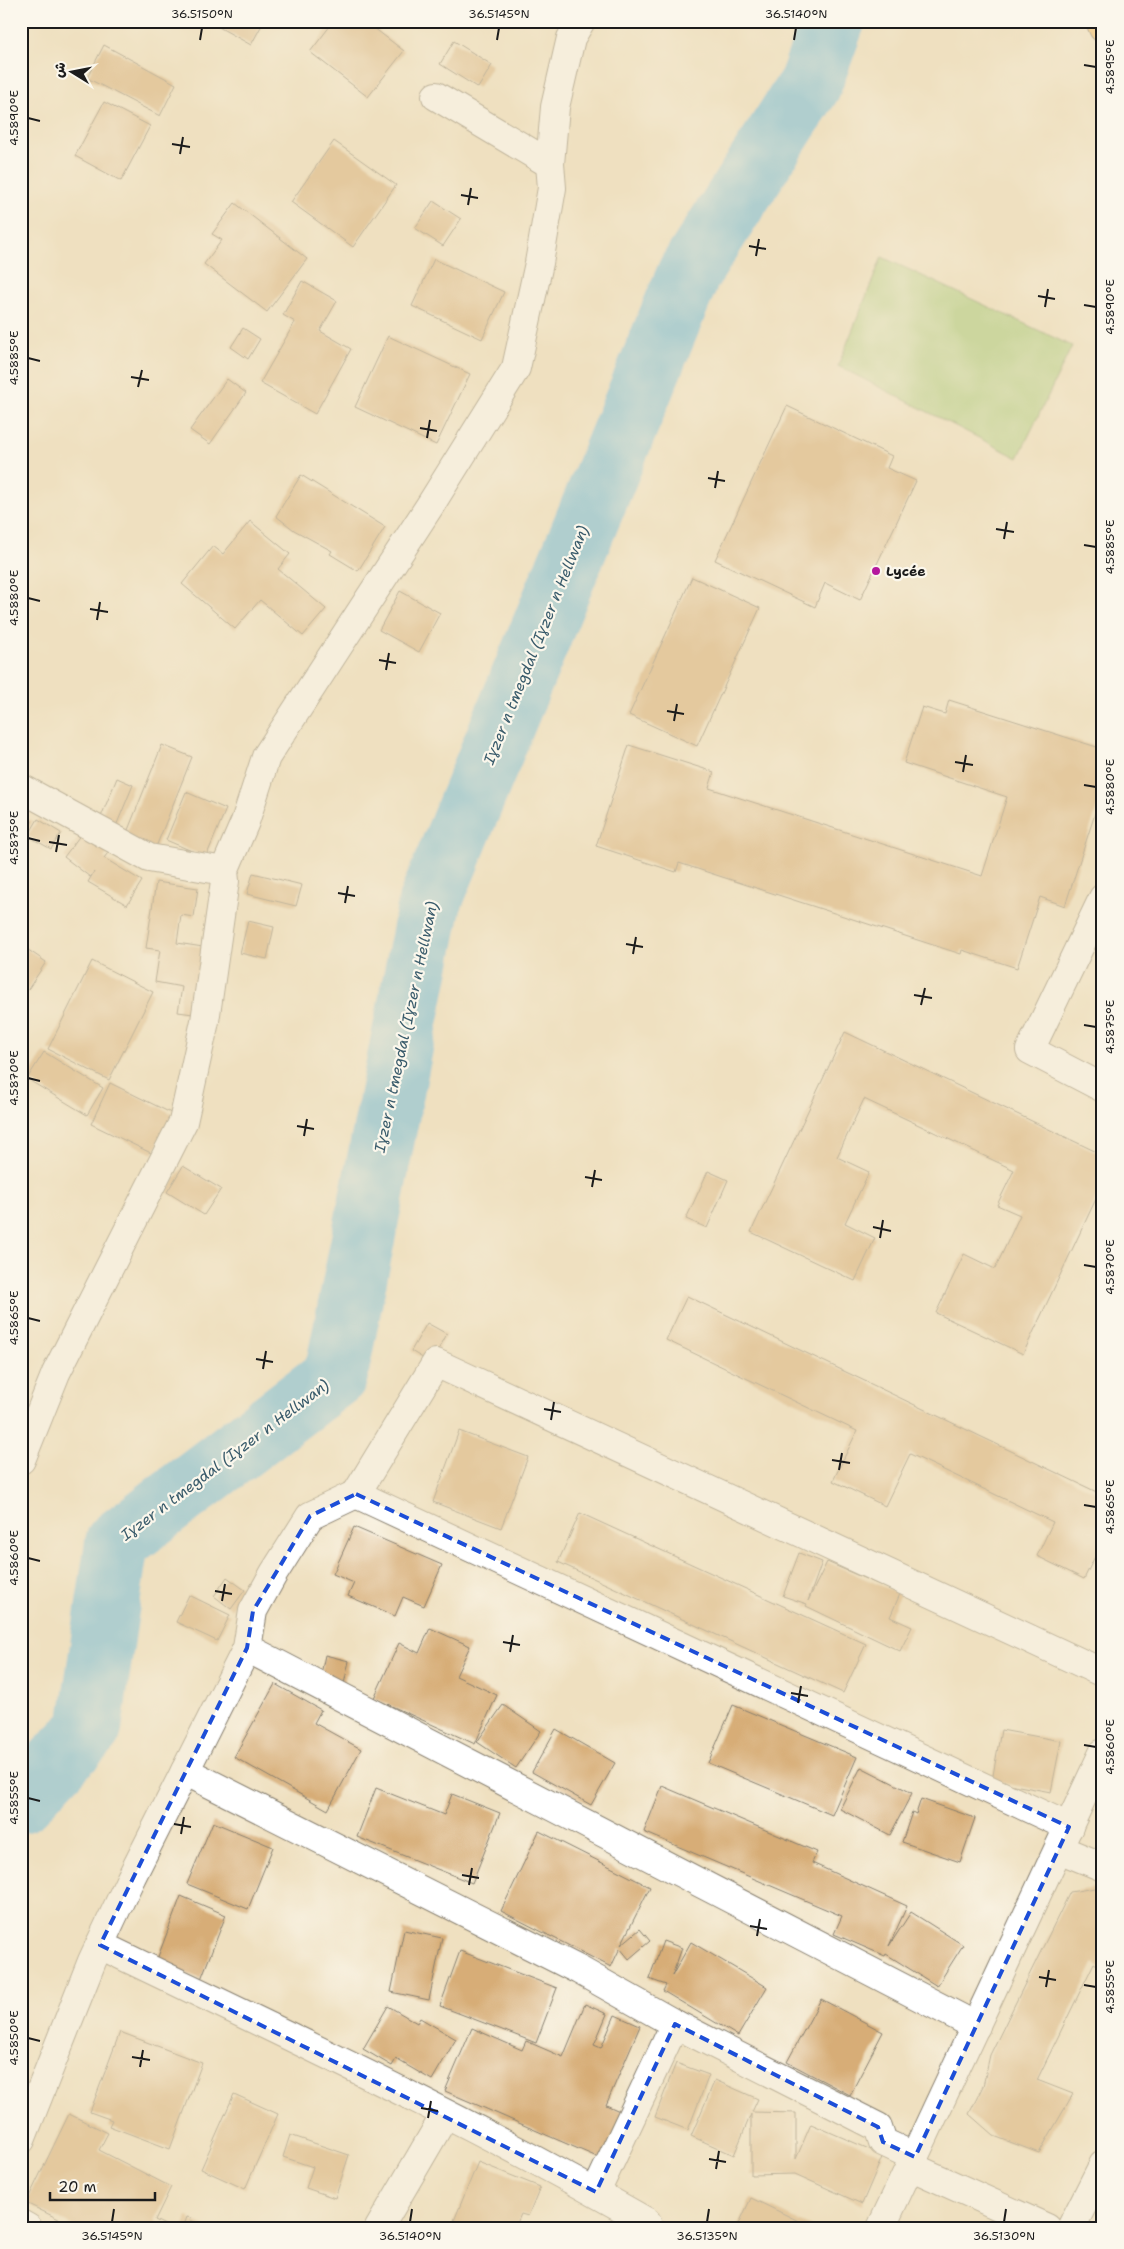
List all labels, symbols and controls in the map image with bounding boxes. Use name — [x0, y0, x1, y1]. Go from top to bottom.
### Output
text: 36.5150°N — [171, 6, 233, 22]
text: 36.5145°N — [468, 6, 530, 22]
text: 36.5140°N — [765, 6, 827, 22]
text: 4.5895°E — [1102, 40, 1118, 95]
north arrow — [48, 48, 98, 98]
text: ش — [49, 61, 69, 79]
text: 4.5890°E — [6, 90, 22, 146]
text: 4.5890°E — [1102, 279, 1118, 335]
text: 4.5885°E — [6, 330, 22, 386]
text: 4.5885°E — [1102, 519, 1118, 575]
water label: Iɣzer n tmegdal (Iɣzer n Hellwan) — [478, 523, 593, 768]
place label: Lycée — [886, 562, 926, 580]
marker: Lycée — [870, 565, 882, 577]
text: 4.5880°E — [6, 570, 22, 626]
text: 4.5880°E — [1102, 759, 1118, 815]
text: 4.5875°E — [6, 811, 22, 865]
water label: Iɣzer n tmegdal (Iɣzer n Hellwan) — [369, 900, 442, 1155]
text: 4.5875°E — [1102, 1000, 1118, 1054]
text: 4.5870°E — [6, 1050, 22, 1106]
text: 4.5870°E — [1102, 1239, 1118, 1295]
text: 4.5865°E — [6, 1291, 22, 1345]
water label: Iɣzer n tmegdal (Iɣzer n Hellwan) — [116, 1375, 333, 1546]
text: 4.5865°E — [1102, 1480, 1118, 1534]
text: 4.5860°E — [6, 1530, 22, 1586]
text: 4.5860°E — [1102, 1719, 1118, 1775]
text: 4.5855°E — [6, 1771, 22, 1825]
text: 4.5855°E — [1102, 1960, 1118, 2014]
text: 4.5850°E — [6, 2010, 22, 2066]
scale bar — [50, 2169, 155, 2201]
text: 20 m — [58, 2177, 97, 2197]
text: 36.5145°N — [81, 2228, 143, 2244]
text: 36.5140°N — [379, 2228, 441, 2244]
text: 36.5135°N — [676, 2228, 738, 2244]
text: 36.5130°N — [973, 2228, 1035, 2244]

